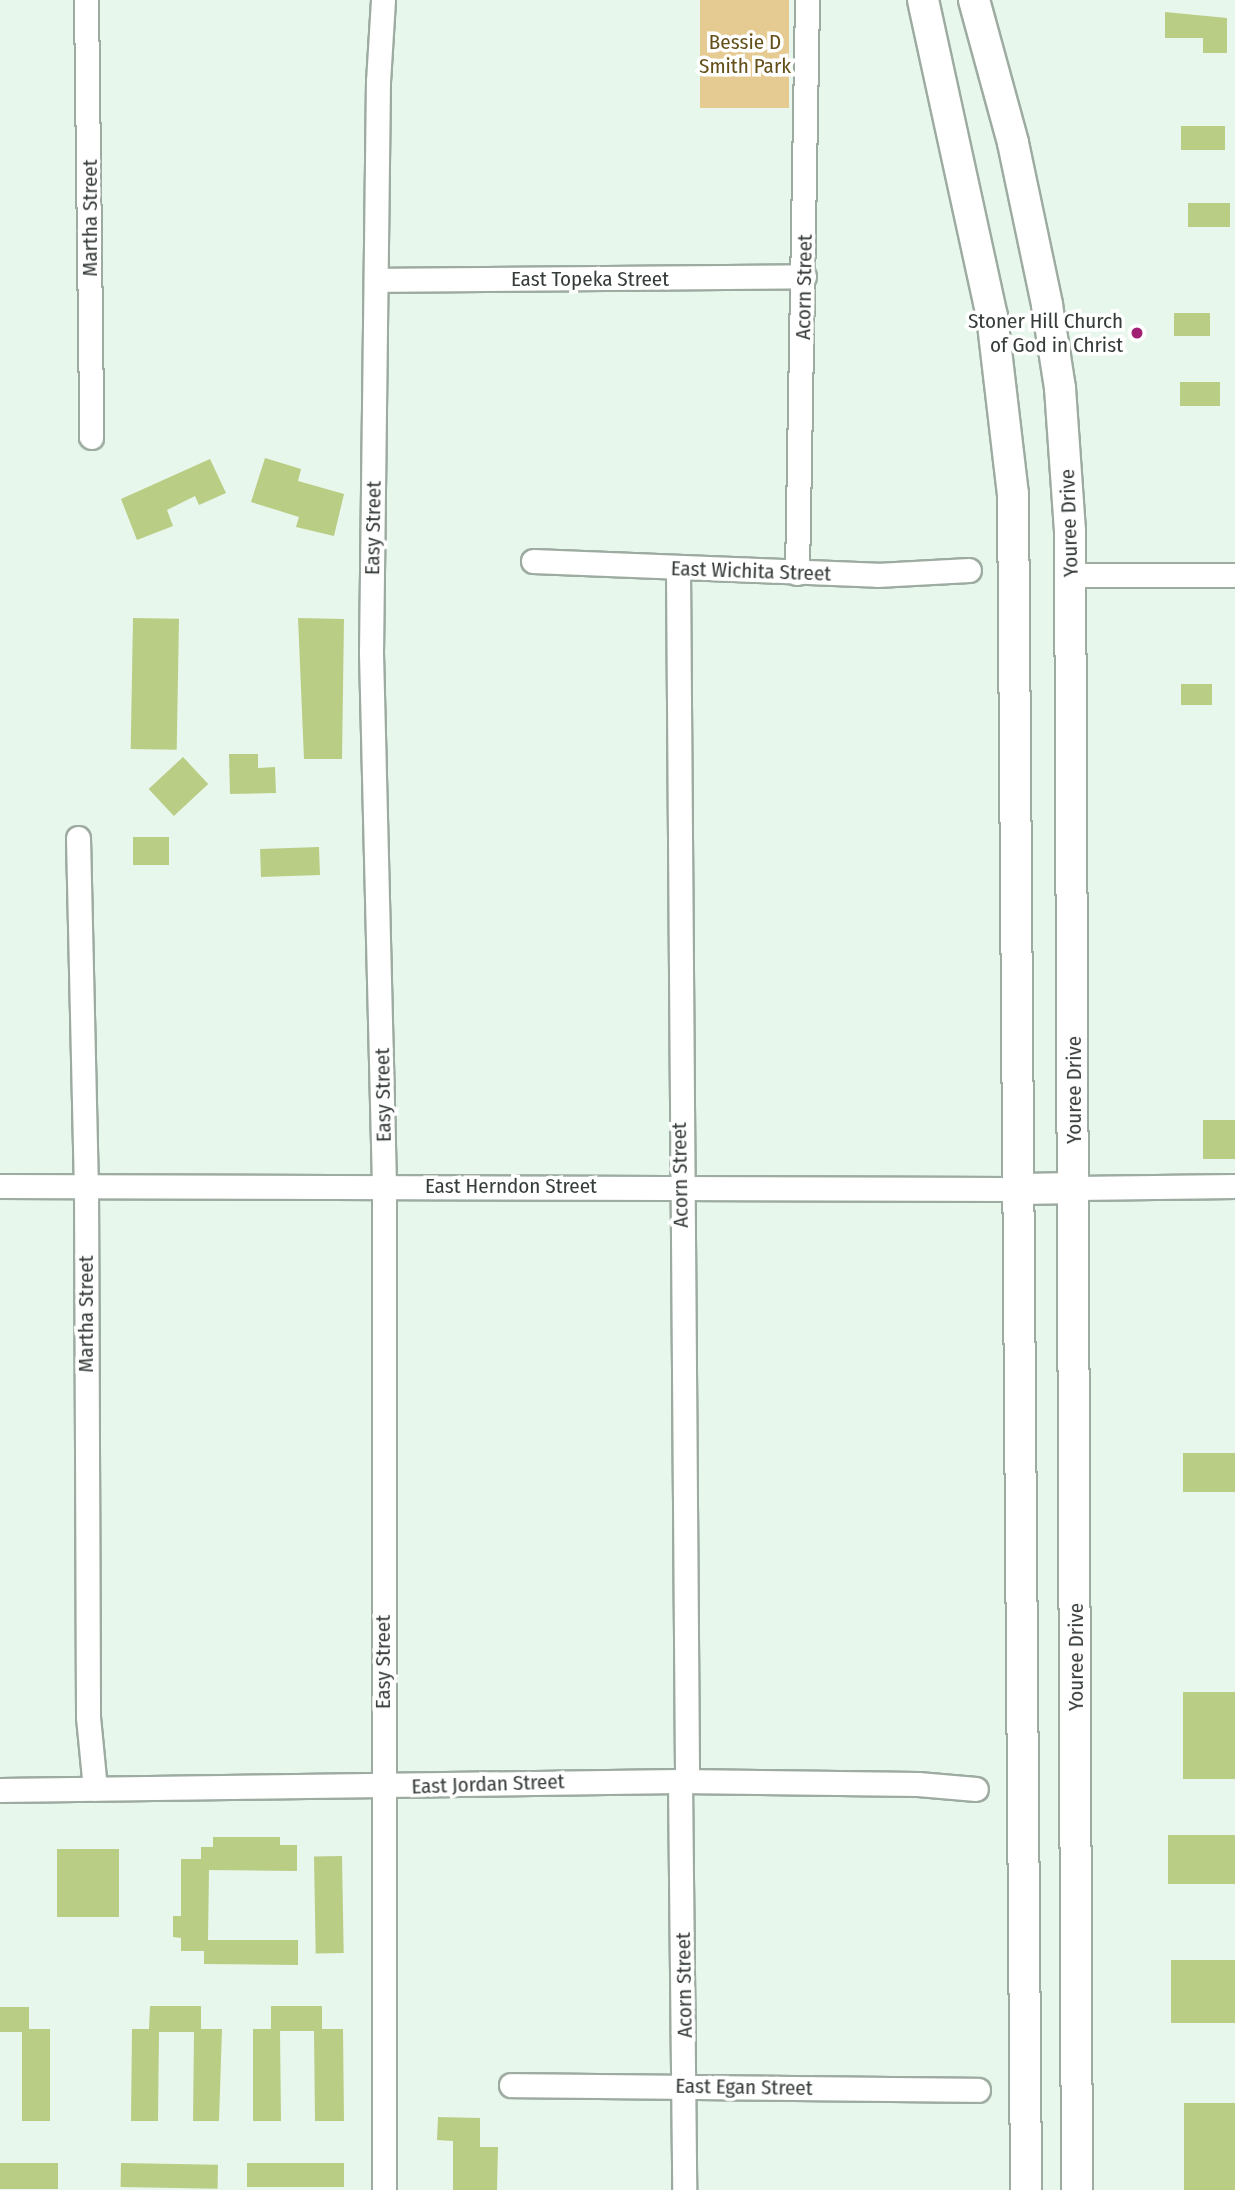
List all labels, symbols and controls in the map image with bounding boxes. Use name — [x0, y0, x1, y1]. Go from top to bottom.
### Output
park label: Bessie D Smith Park — [699, 29, 791, 79]
street label: Martha Street — [77, 159, 103, 277]
street label: Acorn Street — [790, 234, 818, 340]
street label: East Topeka Street — [511, 266, 669, 292]
place label: Stoner Hill Church of God in Christ — [968, 308, 1123, 358]
marker: Stoner Hill Church of God in Christ — [1129, 325, 1145, 341]
street label: Youree Drive — [1055, 469, 1083, 577]
street label: Easy Street — [360, 481, 386, 575]
street label: East Wichita Street — [670, 556, 832, 586]
street label: Youree Drive — [1061, 1036, 1087, 1144]
street label: Easy Street — [370, 1048, 396, 1142]
street label: Acorn Street — [666, 1122, 694, 1228]
street label: East Herndon Street — [425, 1173, 597, 1199]
street label: Martha Street — [73, 1255, 99, 1373]
street label: Youree Drive — [1063, 1603, 1089, 1711]
street label: Easy Street — [370, 1615, 396, 1709]
street label: East Jordan Street — [411, 1769, 565, 1799]
street label: Acorn Street — [670, 1932, 698, 2038]
street label: East Egan Street — [675, 2073, 813, 2101]

